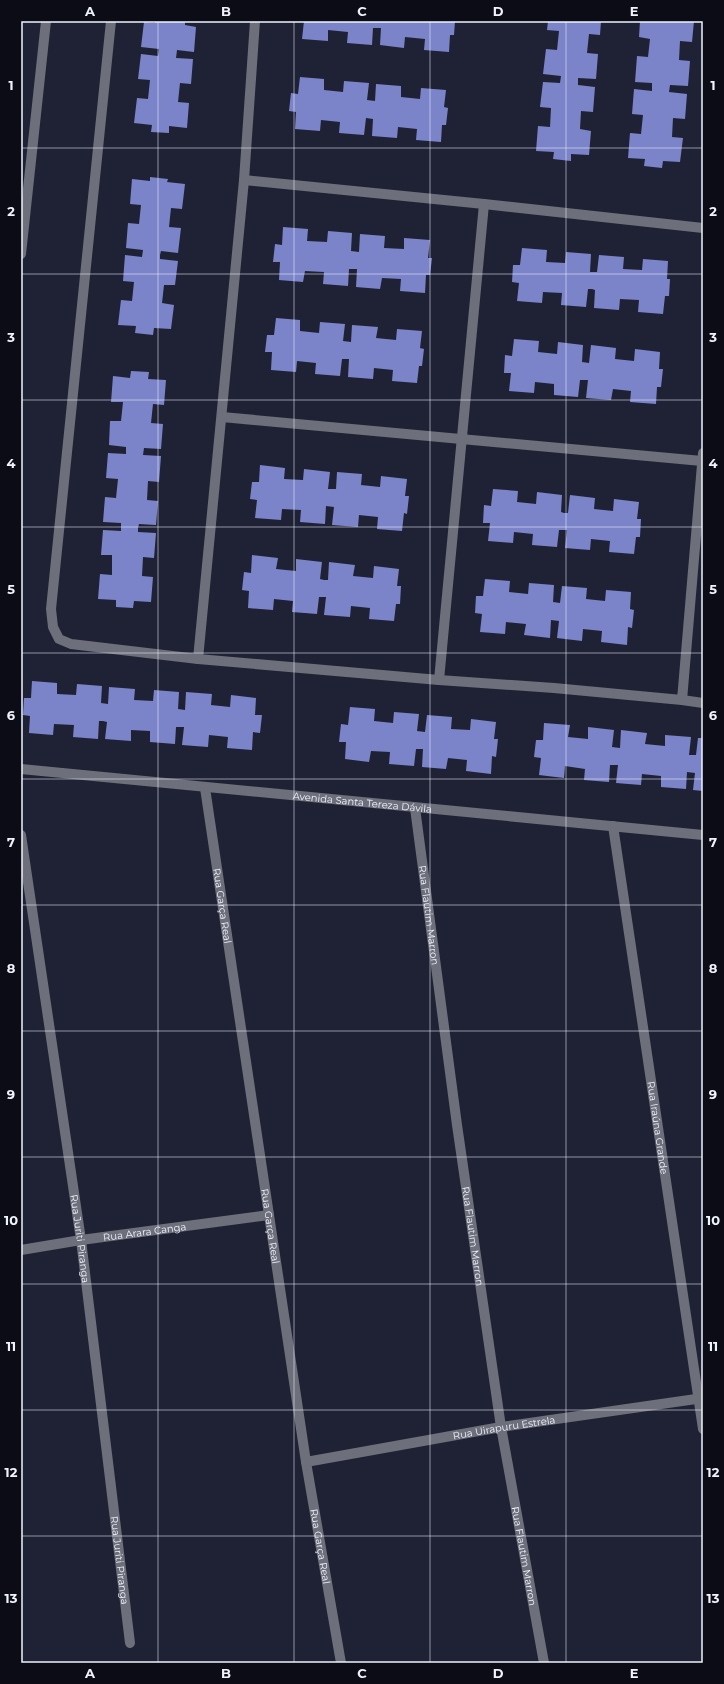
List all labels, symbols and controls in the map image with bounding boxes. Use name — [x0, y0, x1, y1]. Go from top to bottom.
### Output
text: A — [84, 3, 96, 19]
text: B — [221, 3, 231, 19]
text: C — [357, 3, 367, 19]
text: D — [493, 3, 504, 19]
text: E — [630, 3, 639, 19]
text: 1 — [8, 77, 14, 93]
text: 1 — [710, 77, 716, 93]
text: 2 — [7, 203, 15, 219]
text: 2 — [709, 203, 717, 219]
text: 3 — [6, 329, 15, 345]
text: 3 — [708, 329, 717, 345]
text: 4 — [7, 455, 16, 471]
text: 4 — [709, 455, 718, 471]
text: 5 — [7, 581, 15, 597]
text: 5 — [709, 581, 717, 597]
text: 6 — [7, 707, 16, 723]
text: 6 — [709, 707, 718, 723]
street label: Avenida Santa Tereza Dávila — [292, 789, 433, 816]
text: 7 — [7, 834, 15, 850]
text: 7 — [709, 834, 717, 850]
street label: Rua Flautim Marron — [416, 864, 442, 966]
street label: Rua Garça Real — [210, 867, 234, 944]
text: 8 — [7, 960, 16, 976]
text: 8 — [709, 960, 718, 976]
street label: Rua Iraúna Grande — [644, 1080, 671, 1175]
text: 9 — [7, 1086, 15, 1102]
text: 9 — [709, 1086, 717, 1102]
street label: Rua Flautim Marron — [459, 1185, 486, 1287]
street label: Rua Garça Real — [258, 1188, 282, 1265]
street label: Rua Juriti Piranga — [67, 1194, 92, 1284]
text: 10 — [4, 1212, 18, 1228]
text: 10 — [706, 1212, 720, 1228]
street label: Rua Arara Canga — [102, 1220, 187, 1244]
text: 11 — [6, 1338, 16, 1354]
text: 11 — [708, 1338, 718, 1354]
street label: Rua Uirapuru Estrela — [452, 1413, 556, 1443]
text: 12 — [5, 1464, 18, 1480]
text: 12 — [707, 1464, 720, 1480]
street label: Rua Flautim Marron — [509, 1505, 539, 1607]
street label: Rua Garça Real — [307, 1508, 333, 1585]
street label: Rua Juriti Piranga — [108, 1515, 131, 1605]
text: 13 — [5, 1590, 18, 1606]
text: 13 — [707, 1590, 720, 1606]
text: A — [84, 1665, 96, 1681]
text: B — [221, 1665, 231, 1681]
text: C — [357, 1665, 367, 1681]
text: D — [493, 1665, 504, 1681]
text: E — [630, 1665, 639, 1681]

